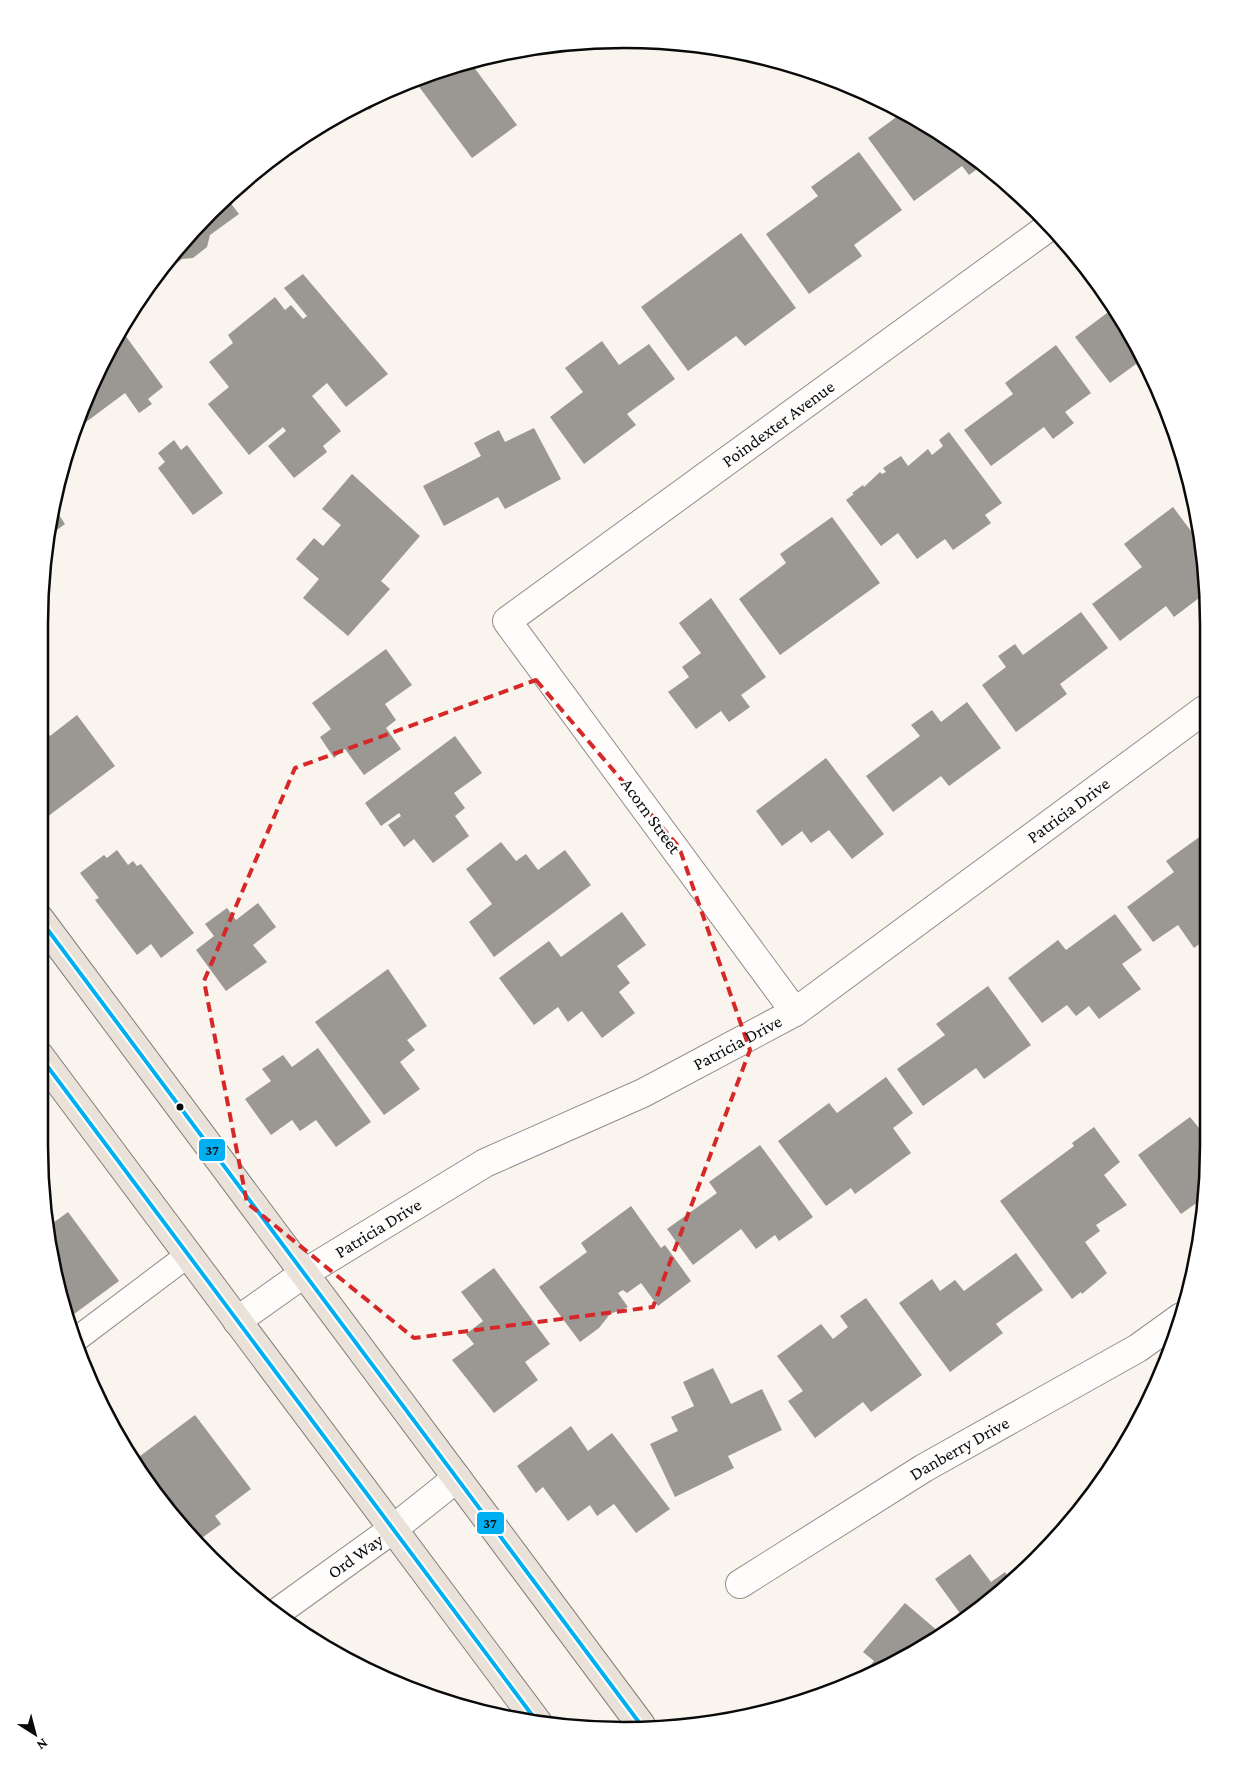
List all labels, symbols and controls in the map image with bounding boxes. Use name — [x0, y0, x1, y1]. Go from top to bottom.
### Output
street label: Poindexter Avenue — [718, 376, 838, 471]
street label: Patricia Drive — [1023, 773, 1113, 847]
street label: Acorn Street — [617, 774, 686, 858]
street label: Patricia Drive — [690, 1011, 785, 1074]
unlabelled marker — [175, 1102, 185, 1112]
line badge: 37 — [198, 1138, 226, 1162]
text: 37 — [205, 1142, 219, 1158]
street label: Patricia Drive — [331, 1194, 425, 1262]
street label: Danberry Drive — [906, 1412, 1013, 1484]
line badge: 37 — [476, 1511, 505, 1535]
text: 37 — [483, 1515, 497, 1531]
street label: Ord Way — [324, 1529, 387, 1583]
north arrow — [10, 1709, 60, 1759]
text: N — [34, 1735, 51, 1754]

